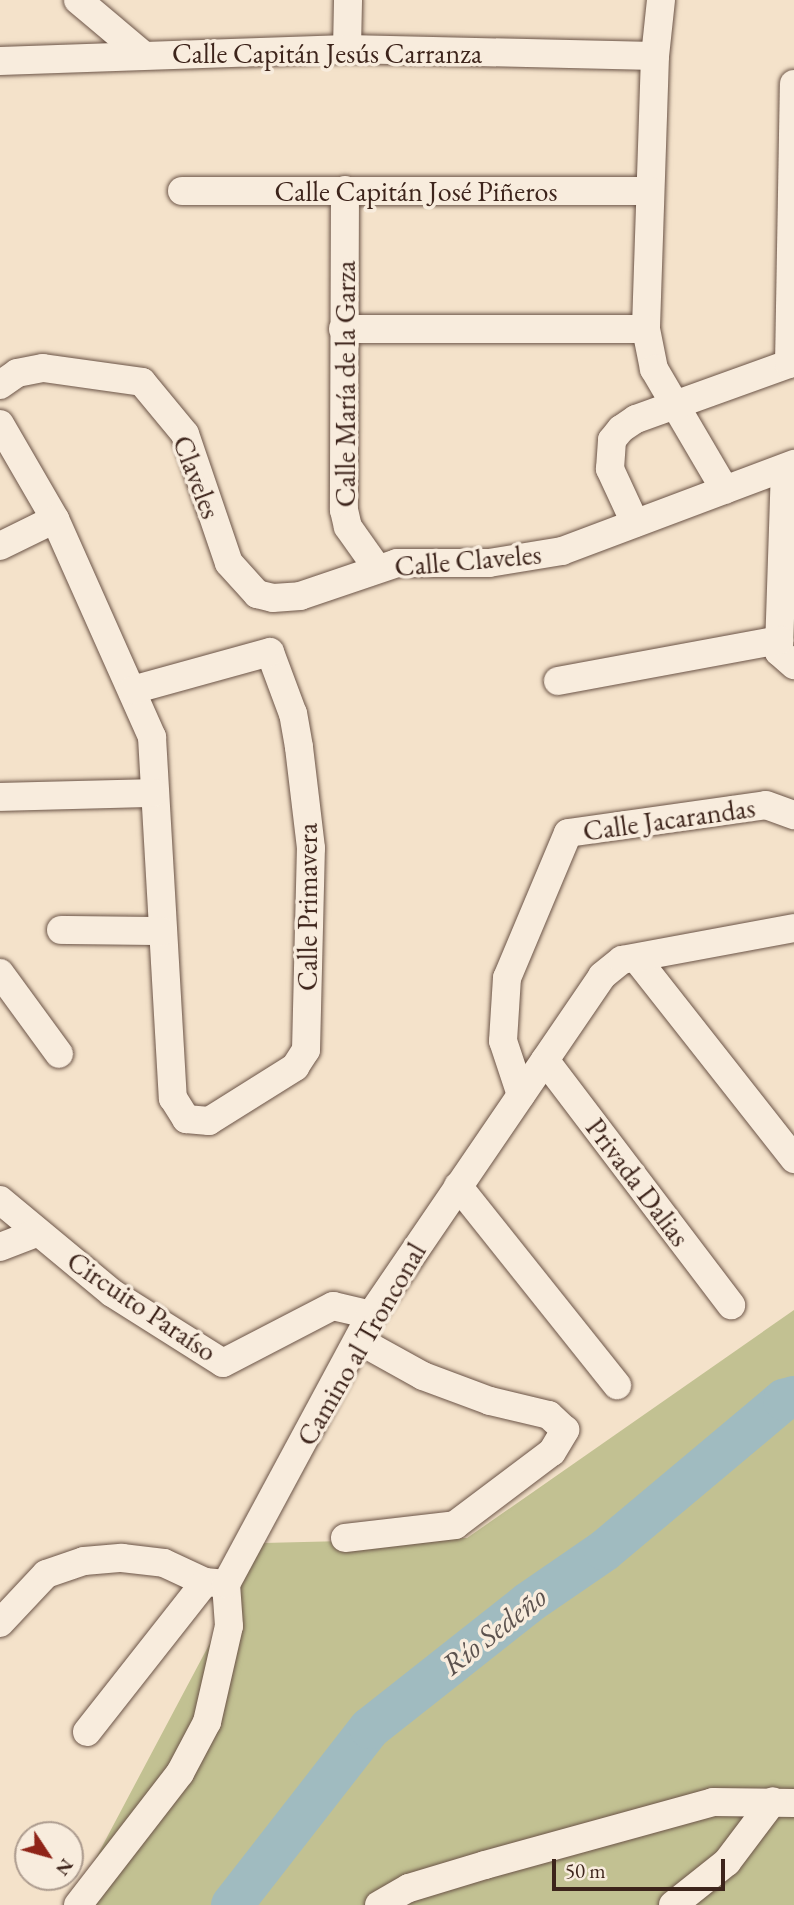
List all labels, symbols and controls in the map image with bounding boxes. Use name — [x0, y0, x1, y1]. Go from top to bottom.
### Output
street label: Calle Capitán Jesús Carranza — [172, 36, 482, 70]
street label: Calle Capitán José Piñeros — [274, 174, 558, 208]
street label: Calle María de la Garza — [328, 261, 362, 507]
street label: Claveles — [166, 431, 228, 523]
street label: Calle Claveles — [393, 537, 543, 583]
street label: Calle Jacarandas — [581, 790, 757, 848]
street label: Calle Primavera — [290, 823, 324, 991]
street label: Privada Dalias — [579, 1111, 697, 1253]
street label: Camino al Tronconal — [289, 1237, 433, 1451]
street label: Circuito Paraíso — [61, 1244, 223, 1368]
water label: Río Sedeño — [434, 1579, 554, 1683]
north arrow — [14, 1821, 84, 1891]
scale bar — [556, 1846, 729, 1890]
text: N — [50, 1854, 79, 1881]
text: 50 m — [565, 1857, 606, 1884]

